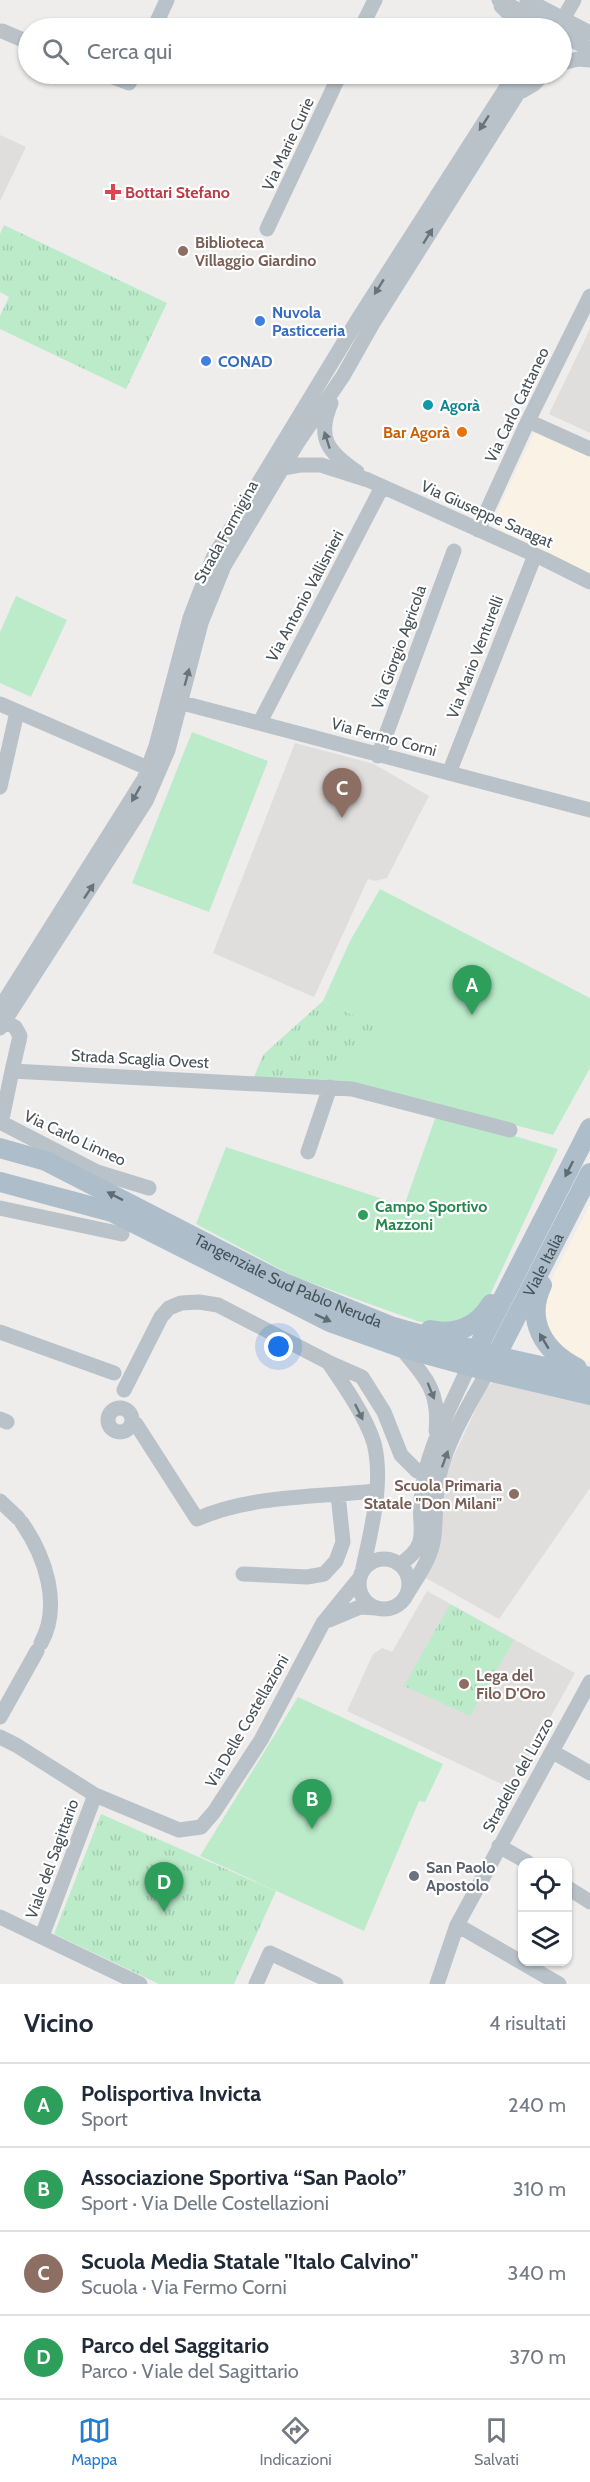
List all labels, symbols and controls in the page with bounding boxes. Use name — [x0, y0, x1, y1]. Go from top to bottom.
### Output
search box — [18, 18, 572, 84]
icon: search — [39, 35, 72, 68]
text: Cerca qui — [87, 38, 172, 65]
street label: Via Marie Curie — [258, 94, 318, 194]
one-way arrow — [478, 115, 489, 131]
place label: Bottari Stefano — [125, 183, 230, 202]
marker: Bottari Stefano — [106, 185, 120, 199]
one-way arrow — [422, 228, 433, 244]
place label: Biblioteca Villaggio Giardino — [195, 233, 316, 270]
marker: Biblioteca Villaggio Giardino — [176, 244, 190, 258]
one-way arrow — [374, 279, 385, 295]
place label: Nuvola Pasticceria — [272, 303, 345, 340]
marker: Nuvola Pasticceria — [253, 314, 267, 328]
street label: Via Carlo Cattaneo — [481, 344, 553, 466]
place label: CONAD — [218, 352, 273, 371]
marker: CONAD — [199, 354, 213, 368]
place label: Agorà — [440, 396, 480, 415]
marker: Agorà — [421, 398, 435, 412]
place label: Bar Agorà — [383, 423, 450, 442]
marker: Bar Agorà — [455, 425, 469, 439]
one-way arrow — [322, 431, 332, 449]
street label: Via Giuseppe Saragat — [418, 476, 557, 552]
street label: Strada Formigina — [190, 477, 262, 587]
street label: Via Antonio Vallisnieri — [262, 527, 348, 665]
street label: Via Giorgio Agricola — [368, 582, 430, 712]
street label: Via Mario Venturelli — [443, 593, 507, 721]
one-way arrow — [182, 668, 192, 686]
street label: Via Fermo Corni — [329, 714, 439, 760]
pin: C — [322, 768, 362, 818]
one-way arrow — [130, 786, 141, 802]
one-way arrow — [83, 883, 95, 899]
pin: A — [452, 966, 492, 1015]
street label: Strada Scaglia Ovest — [70, 1046, 210, 1072]
street label: Via Carlo Linneo — [21, 1106, 129, 1170]
one-way arrow — [564, 1160, 574, 1177]
one-way arrow — [106, 1192, 124, 1202]
place label: Campo Sportivo Mazzoni — [375, 1197, 487, 1234]
marker: Campo Sportivo Mazzoni — [356, 1208, 370, 1222]
street label: Tangenziale Sud Pablo Neruda — [191, 1229, 385, 1331]
street label: Viale Italia — [519, 1229, 567, 1300]
one-way arrow — [315, 1314, 332, 1323]
your location — [264, 1332, 293, 1361]
one-way arrow — [539, 1332, 550, 1349]
one-way arrow — [426, 1383, 436, 1401]
one-way arrow — [354, 1403, 363, 1420]
one-way arrow — [440, 1450, 450, 1468]
place label: Scuola Primaria Statale "Don Milani" — [364, 1476, 502, 1513]
marker: Scuola Primaria Statale "Don Milani" — [507, 1487, 521, 1501]
street label: Via Delle Costellazioni — [201, 1651, 293, 1791]
place label: Lega del Filo D'Oro — [476, 1666, 546, 1703]
marker: Lega del Filo D'Oro — [457, 1677, 471, 1691]
street label: Stradello del Luzzo — [479, 1714, 558, 1836]
pin: B — [292, 1780, 332, 1829]
street label: Viale del Sagittario — [22, 1796, 83, 1921]
place label: San Paolo Apostolo — [426, 1858, 495, 1895]
map controls — [518, 1858, 572, 1966]
button: locate — [518, 1858, 572, 1912]
pin: D — [144, 1862, 184, 1912]
marker: San Paolo Apostolo — [407, 1869, 421, 1883]
button: layers — [518, 1912, 572, 1966]
text: Vicino — [24, 2007, 93, 2039]
text: 4 risultati — [489, 2011, 566, 2035]
text: Polisportiva Invicta — [81, 2080, 261, 2107]
text: A — [37, 2093, 50, 2117]
text: 240 m — [508, 2093, 566, 2117]
text: Sport — [81, 2107, 128, 2131]
text: Associazione Sportiva “San Paolo” — [81, 2164, 406, 2191]
text: B — [37, 2177, 50, 2201]
text: 310 m — [513, 2177, 566, 2201]
text: Sport · Via Delle Costellazioni — [81, 2191, 329, 2215]
text: Scuola Media Statale "Italo Calvino" — [81, 2248, 418, 2275]
text: C — [37, 2261, 50, 2285]
text: 340 m — [508, 2261, 566, 2285]
text: Scuola · Via Fermo Corni — [81, 2275, 287, 2299]
text: Parco del Saggitario — [81, 2332, 269, 2359]
text: D — [36, 2345, 51, 2369]
text: 370 m — [509, 2345, 566, 2369]
text: Parco · Viale del Sagittario — [81, 2359, 299, 2383]
tab: Mappa — [71, 2414, 117, 2469]
tab: Indicazioni — [260, 2414, 332, 2469]
tab: Salvati — [474, 2414, 519, 2469]

